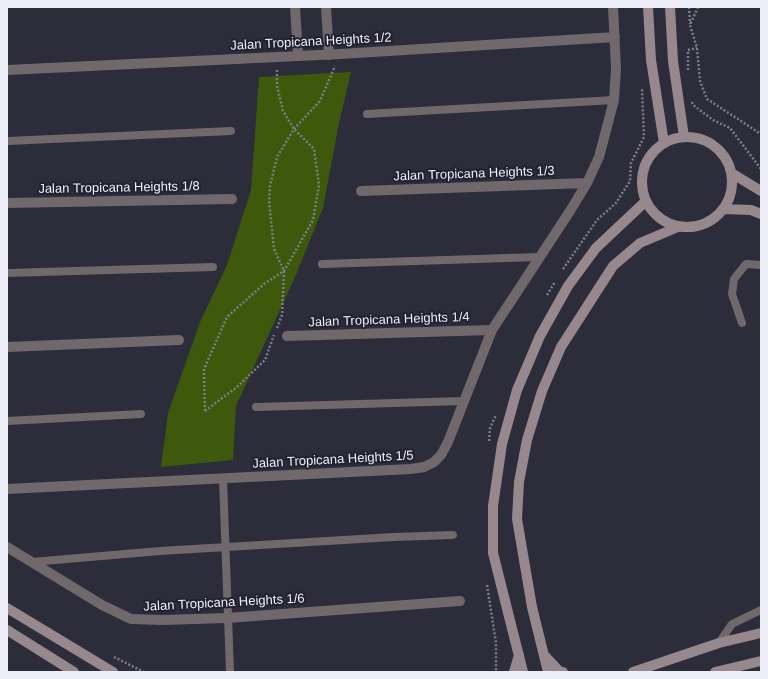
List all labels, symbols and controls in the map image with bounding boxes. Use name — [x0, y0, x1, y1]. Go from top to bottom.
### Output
street label: Jalan Tropicana Heights 1/2 — [230, 30, 392, 54]
street label: Jalan Tropicana Heights 1/3 — [393, 163, 555, 185]
street label: Jalan Tropicana Heights 1/8 — [38, 179, 200, 197]
street label: Jalan Tropicana Heights 1/4 — [308, 309, 470, 331]
street label: Jalan Tropicana Heights 1/5 — [252, 448, 414, 472]
street label: Jalan Tropicana Heights 1/6 — [143, 591, 305, 615]

